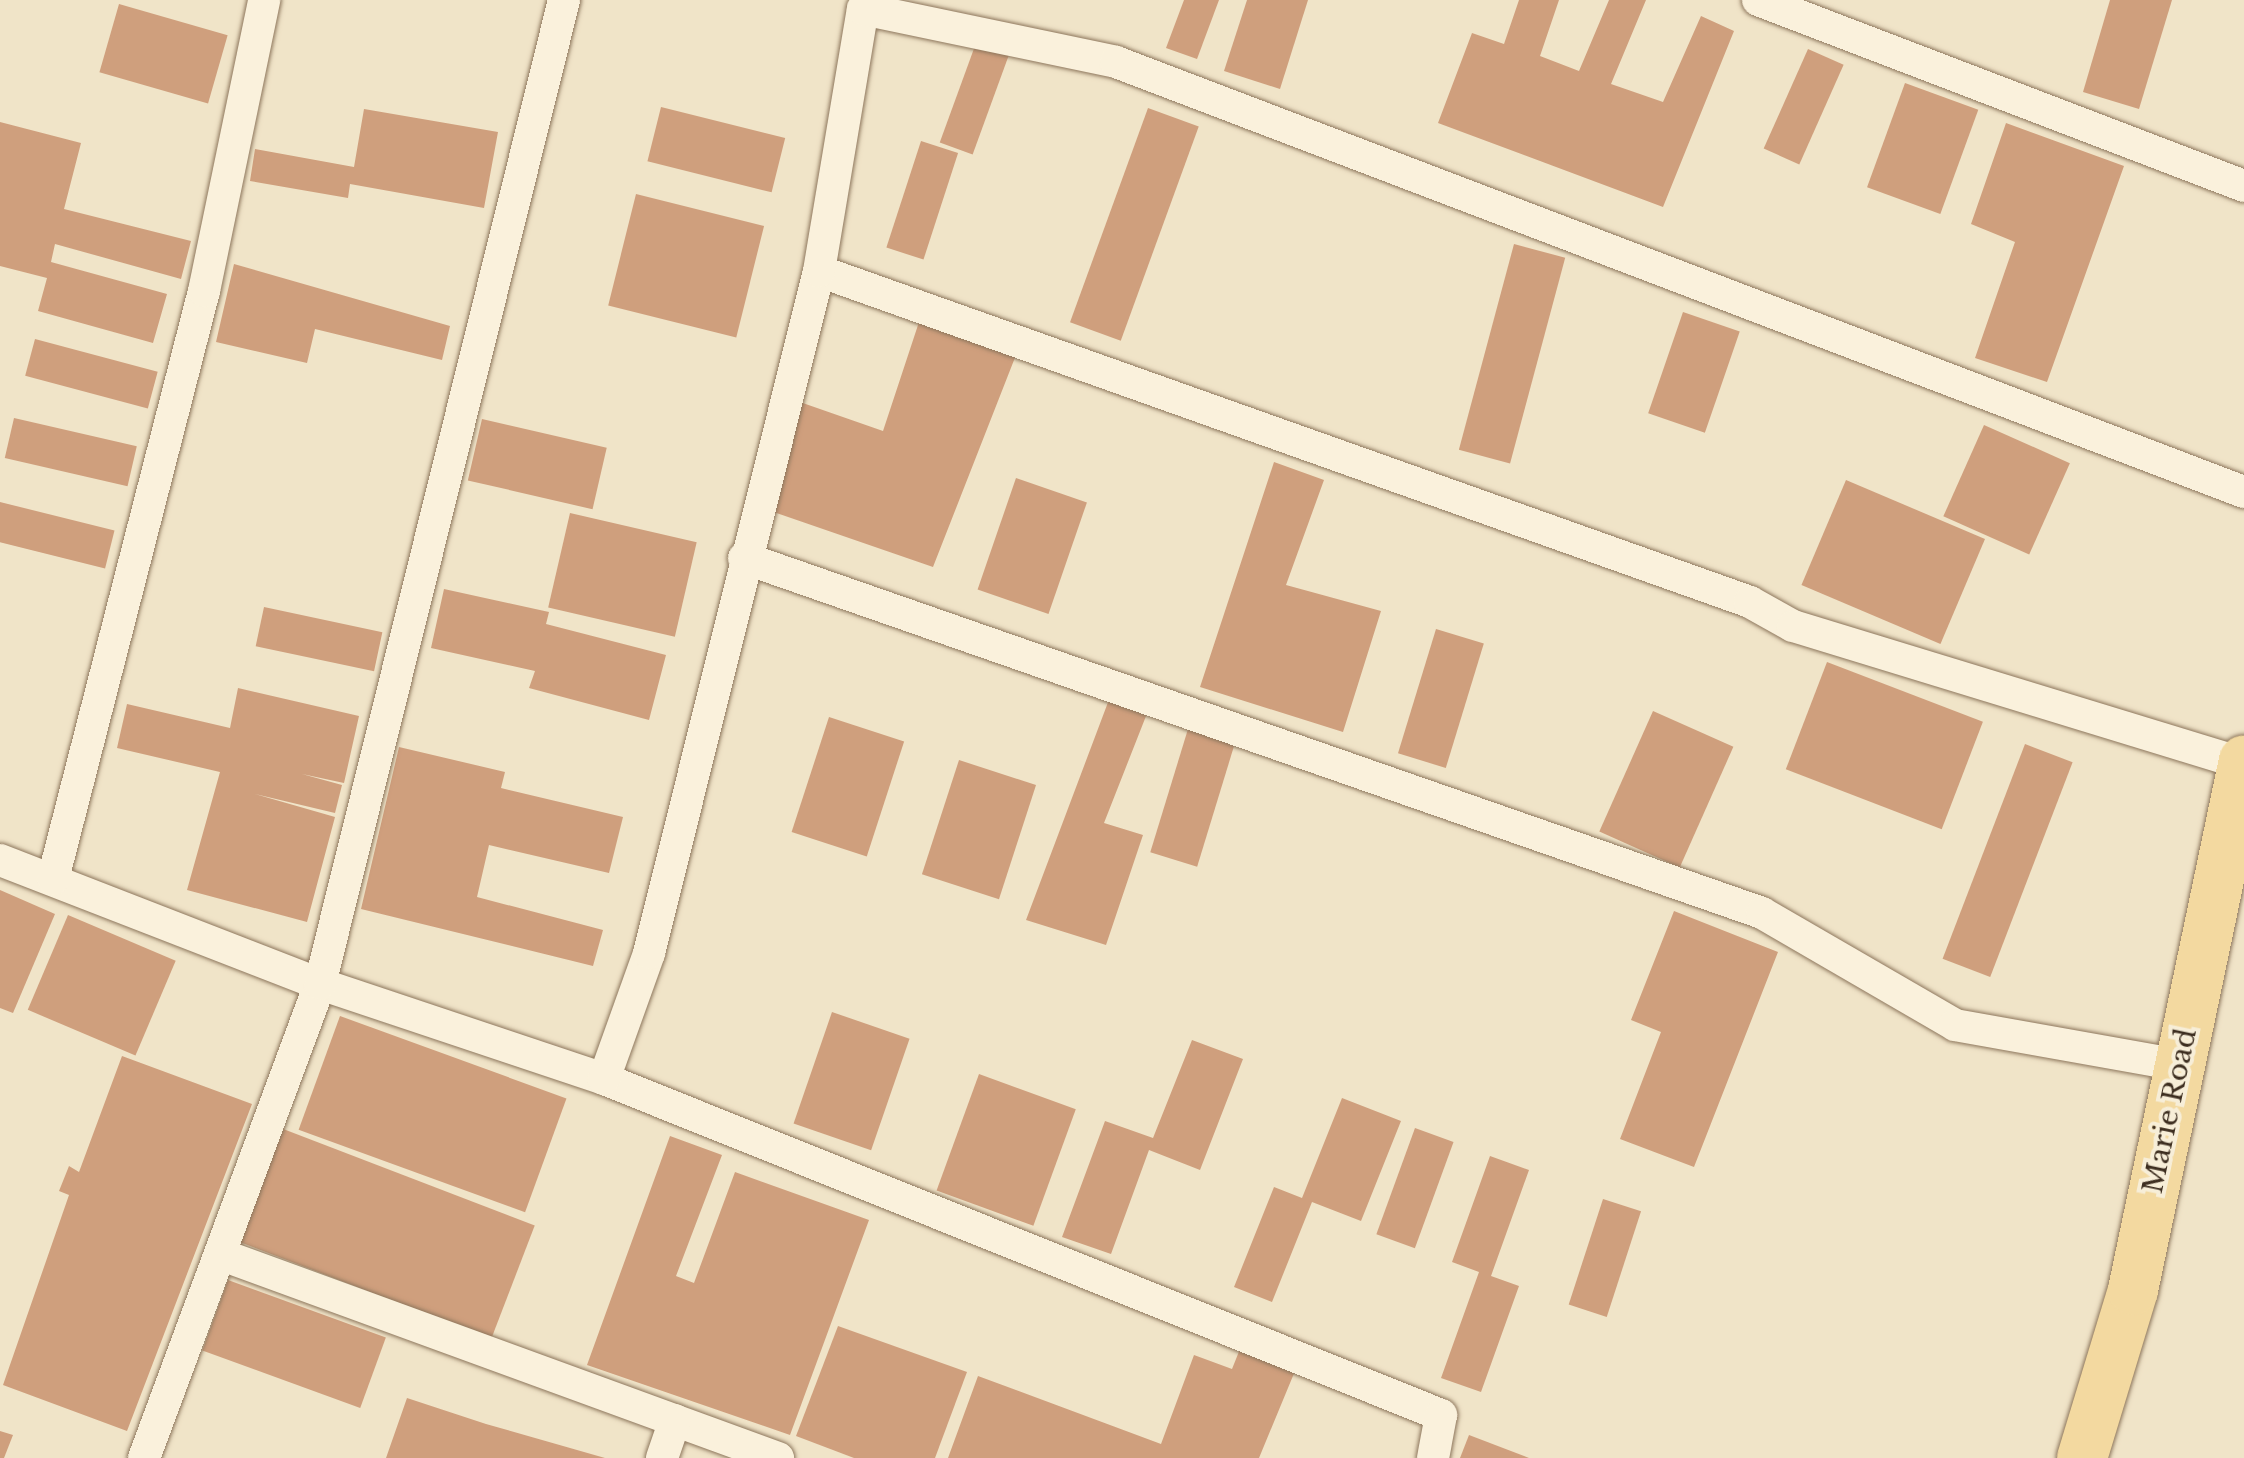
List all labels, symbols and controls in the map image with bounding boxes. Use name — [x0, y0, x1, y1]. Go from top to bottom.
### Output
street label: Marie Road — [2136, 1026, 2204, 1196]

